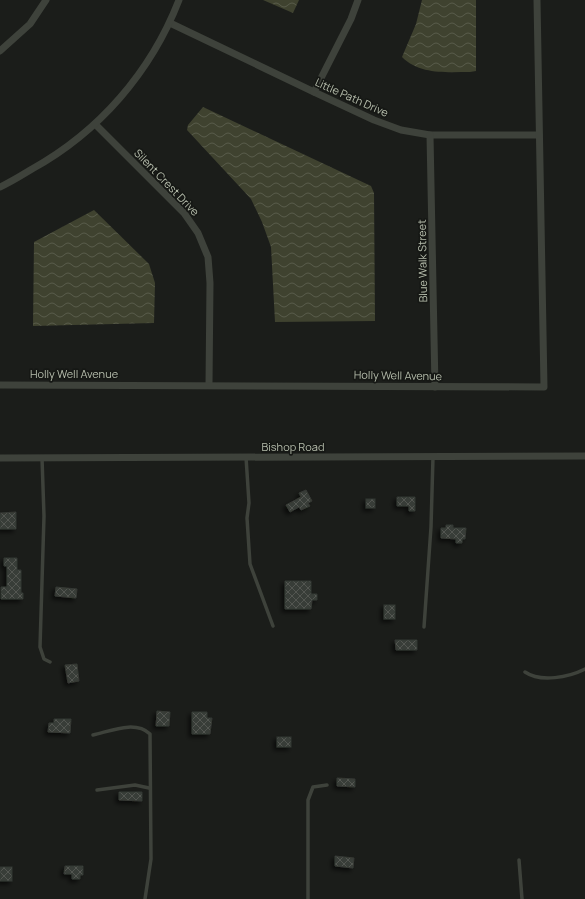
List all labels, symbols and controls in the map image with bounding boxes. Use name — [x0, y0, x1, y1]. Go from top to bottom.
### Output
street label: Little Path Drive — [313, 74, 392, 120]
street label: Silent Crest Drive — [131, 145, 203, 219]
street label: Blue Walk Street — [414, 219, 430, 303]
street label: Holly Well Avenue — [30, 366, 119, 381]
street label: Holly Well Avenue — [354, 367, 443, 383]
street label: Bishop Road — [262, 439, 324, 454]

